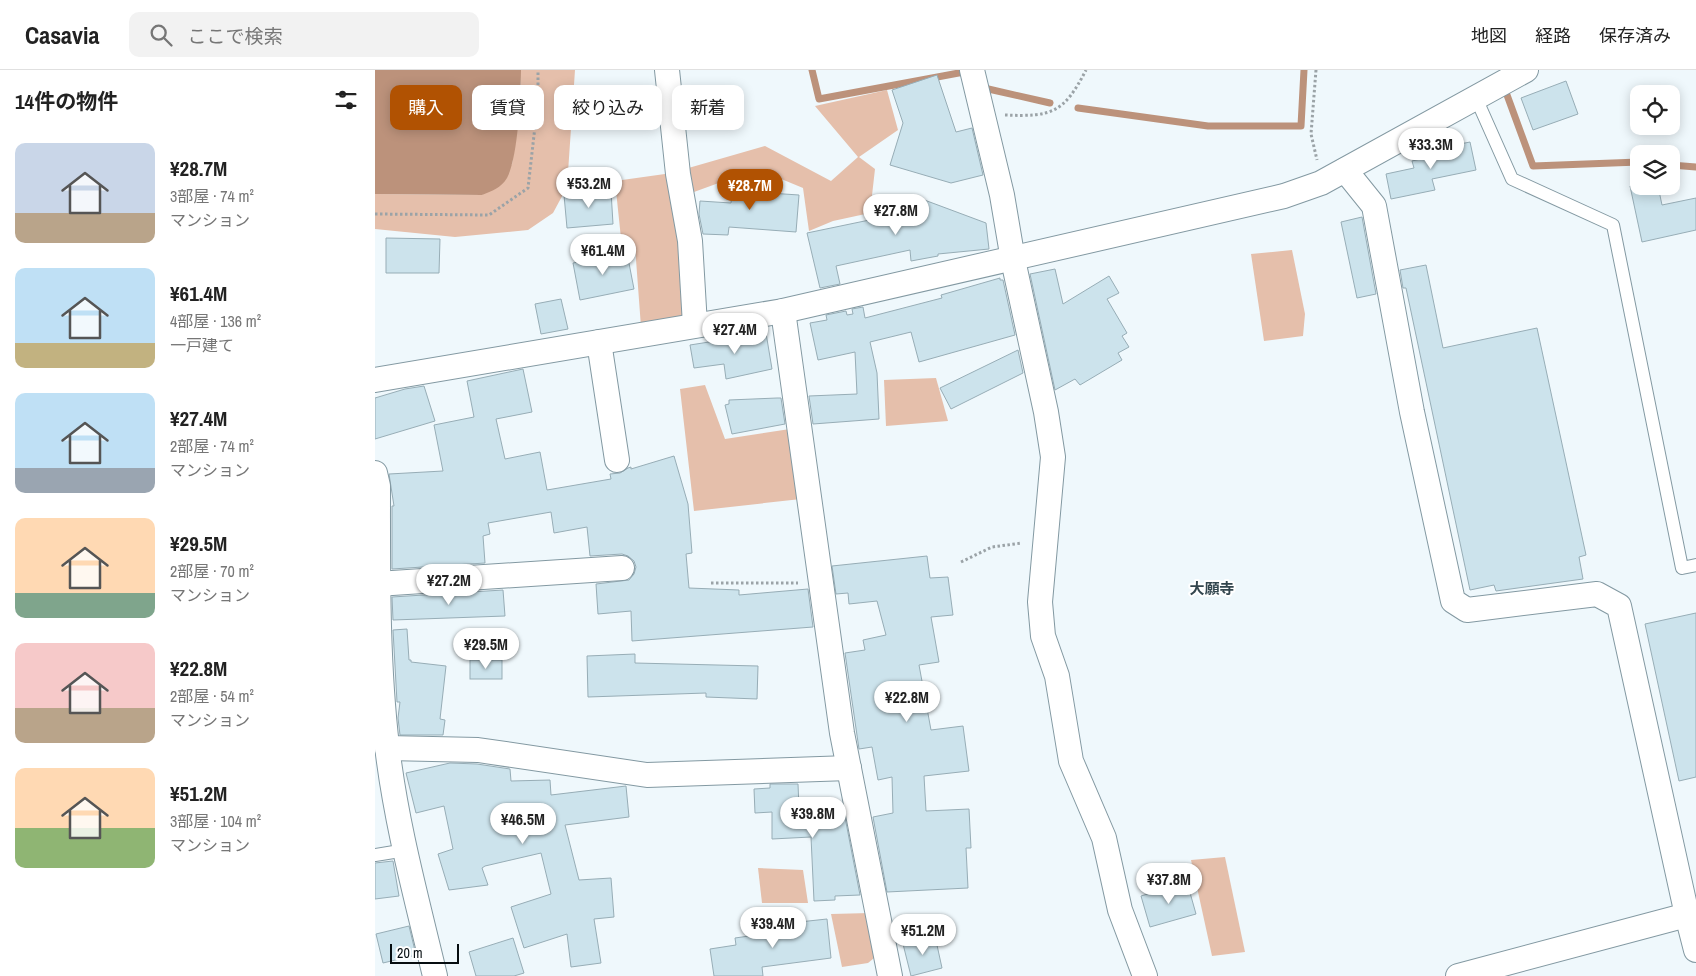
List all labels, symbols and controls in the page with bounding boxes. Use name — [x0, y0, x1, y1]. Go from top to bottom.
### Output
search box — [129, 12, 479, 57]
text: Casavia — [25, 19, 99, 51]
icon: search — [147, 21, 175, 49]
text: ここで検索 — [187, 23, 282, 49]
text: 地図 — [1471, 23, 1507, 48]
text: 経路 — [1535, 23, 1571, 48]
text: 保存済み — [1599, 23, 1671, 48]
chip: 購入 — [390, 85, 462, 130]
chip: 賃貸 — [472, 85, 544, 130]
chip: 絞り込み — [554, 85, 662, 130]
chip: 新着 — [672, 85, 744, 130]
map controls — [1630, 85, 1680, 195]
button: locate — [1630, 85, 1680, 135]
icon: filters — [332, 86, 360, 114]
text: 14件の物件 — [15, 87, 118, 116]
pin: ¥33.3M — [1390, 128, 1472, 170]
text: ¥33.3M — [1409, 133, 1453, 155]
button: layers — [1630, 145, 1680, 195]
text: ¥28.7M — [170, 154, 227, 183]
icon: home — [55, 163, 115, 223]
pin: ¥53.2M — [548, 166, 630, 209]
pin: ¥28.7M — [709, 168, 791, 211]
text: ¥53.2M — [567, 172, 611, 194]
text: ¥28.7M — [728, 174, 772, 196]
text: 3部屋 · 74 m² — [170, 185, 254, 207]
pin: ¥27.8M — [855, 194, 937, 236]
text: ¥27.8M — [874, 199, 918, 221]
text: マンション — [170, 209, 250, 231]
pin: ¥61.4M — [562, 234, 644, 276]
text: ¥61.4M — [581, 239, 625, 261]
text: ¥61.4M — [170, 279, 227, 308]
icon: home — [55, 288, 115, 348]
text: 4部屋 · 136 m² — [170, 310, 261, 332]
pin: ¥27.4M — [694, 312, 776, 355]
text: ¥27.4M — [713, 318, 757, 340]
text: 一戸建て — [170, 334, 234, 356]
text: ¥27.4M — [170, 404, 227, 433]
icon: home — [55, 413, 115, 473]
text: 2部屋 · 74 m² — [170, 435, 254, 457]
text: マンション — [170, 459, 250, 481]
text: ¥29.5M — [170, 529, 227, 558]
icon: home — [55, 538, 115, 598]
text: 2部屋 · 70 m² — [170, 560, 254, 582]
pin: ¥27.2M — [408, 564, 490, 606]
text: ¥27.2M — [427, 569, 471, 591]
district label: 大願寺 — [1189, 578, 1235, 599]
text: マンション — [170, 584, 250, 606]
pin: ¥29.5M — [445, 628, 527, 670]
text: ¥29.5M — [464, 633, 508, 655]
text: ¥22.8M — [170, 654, 227, 683]
icon: home — [55, 663, 115, 723]
pin: ¥22.8M — [866, 680, 948, 723]
text: 2部屋 · 54 m² — [170, 685, 254, 707]
text: ¥22.8M — [885, 686, 929, 708]
text: マンション — [170, 709, 250, 731]
text: ¥51.2M — [170, 779, 227, 808]
icon: home — [55, 788, 115, 848]
pin: ¥39.8M — [772, 796, 854, 839]
pin: ¥46.5M — [482, 802, 564, 845]
text: ¥39.8M — [791, 802, 835, 824]
text: ¥46.5M — [501, 808, 545, 830]
text: 3部屋 · 104 m² — [170, 810, 261, 832]
text: マンション — [170, 834, 250, 856]
pin: ¥37.8M — [1128, 862, 1210, 905]
text: ¥37.8M — [1147, 868, 1191, 890]
pin: ¥39.4M — [732, 906, 814, 949]
text: ¥39.4M — [751, 912, 795, 934]
pin: ¥51.2M — [882, 914, 964, 956]
text: ¥51.2M — [901, 919, 945, 941]
scale bar — [390, 941, 459, 964]
text: 20 m — [397, 944, 423, 962]

